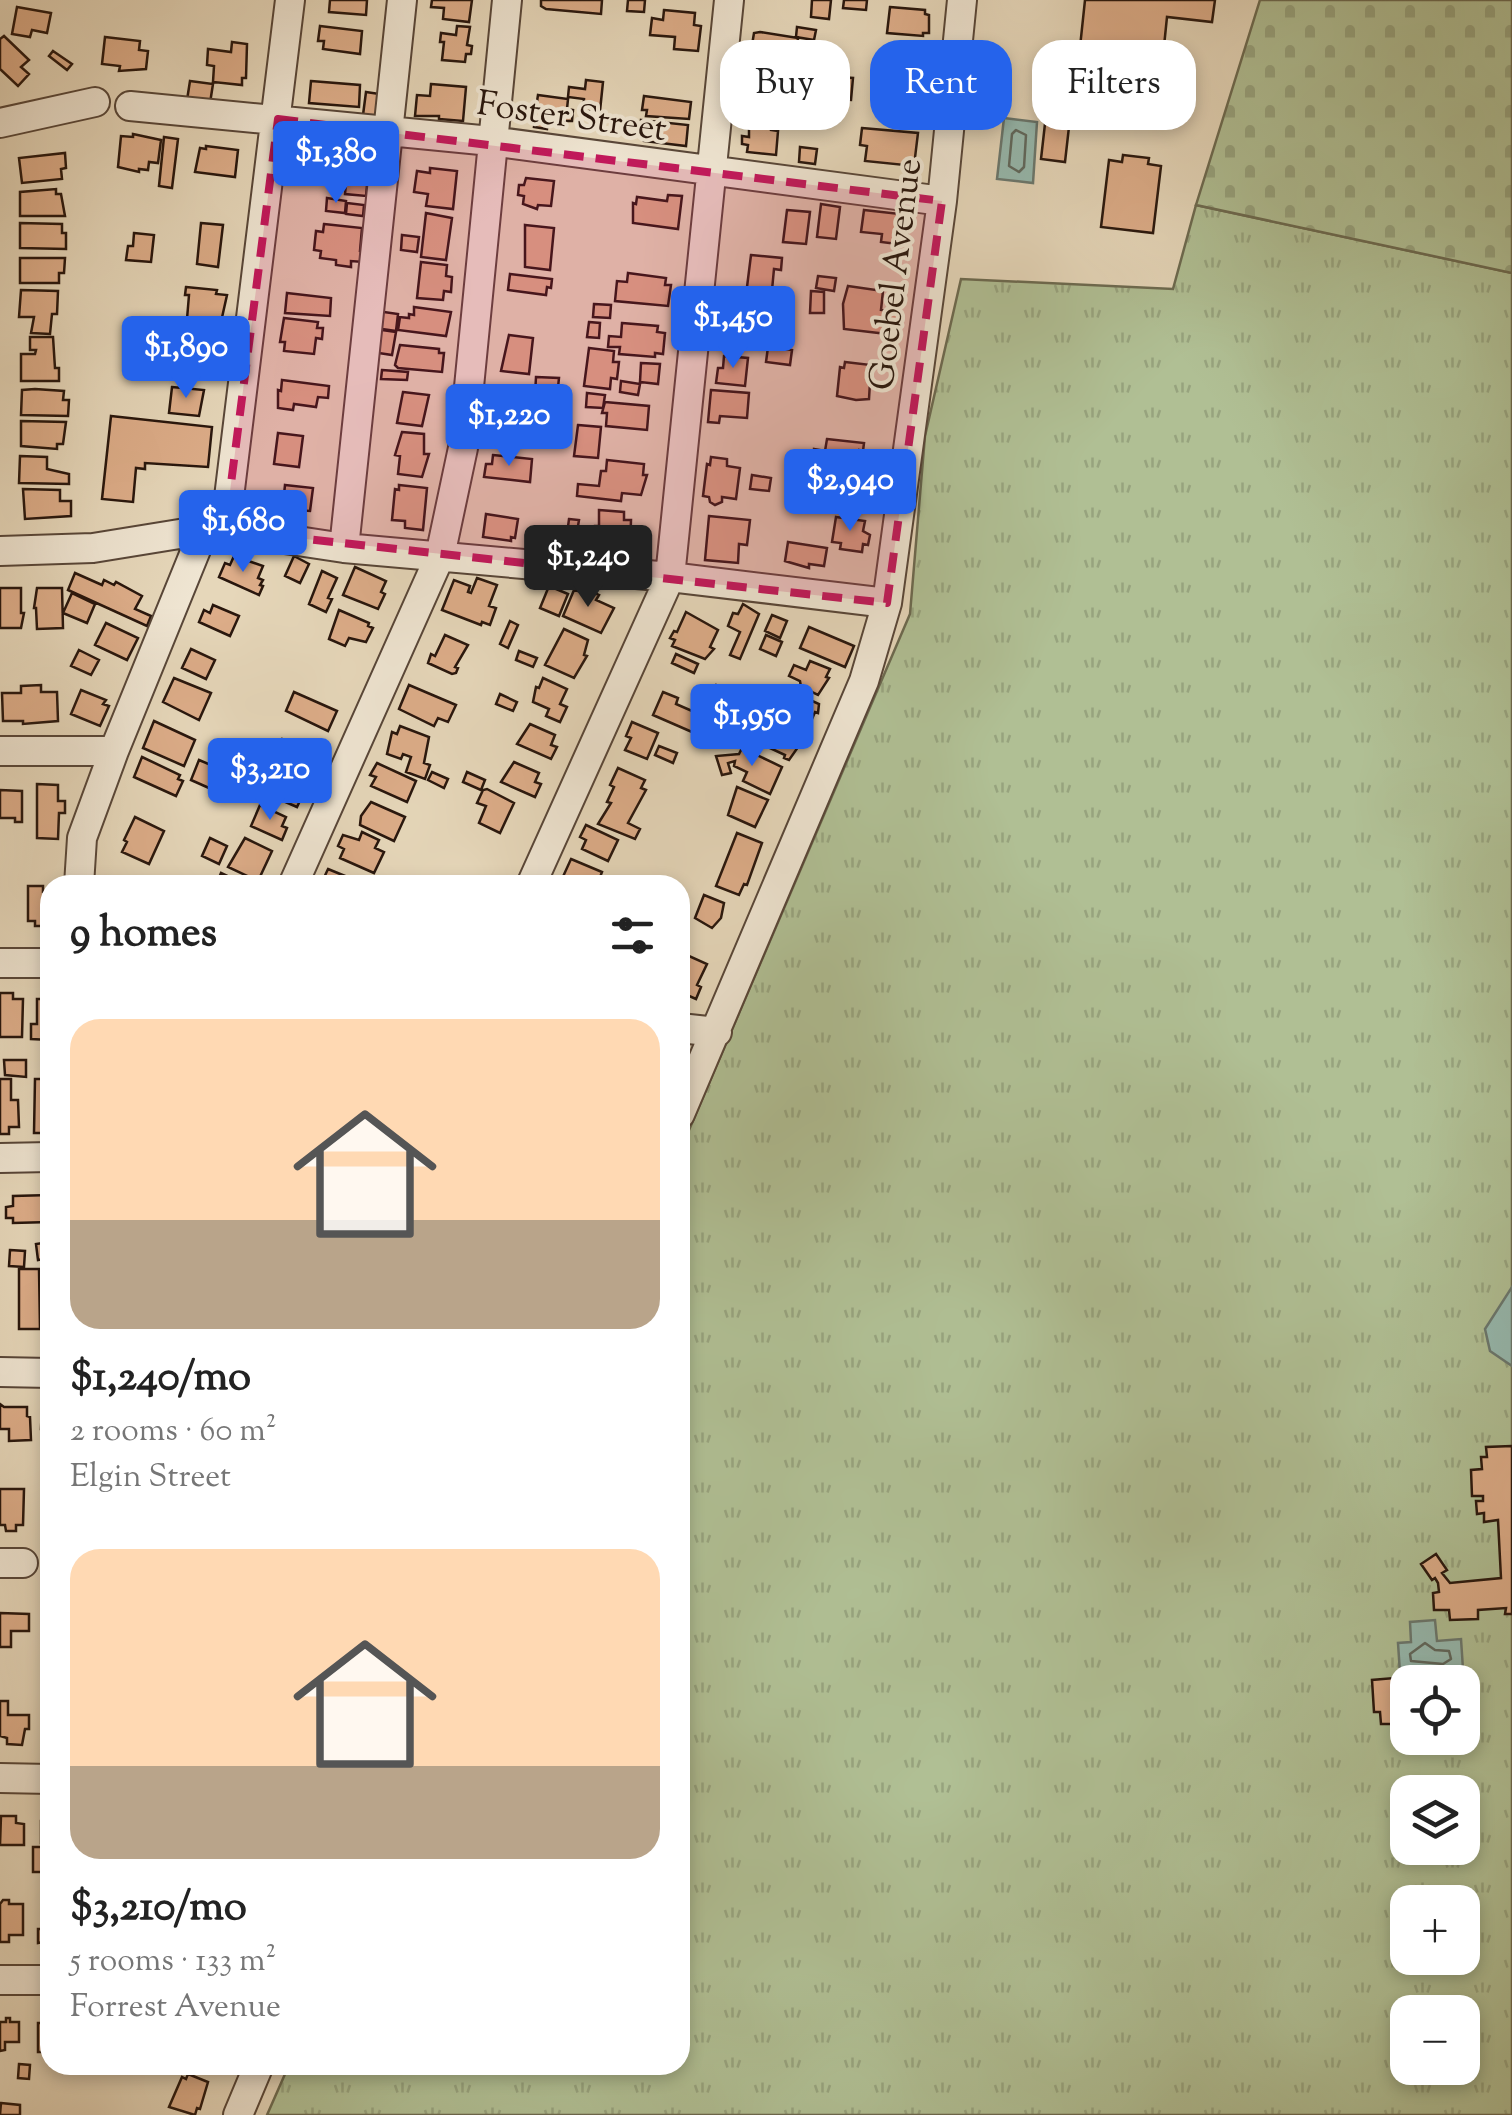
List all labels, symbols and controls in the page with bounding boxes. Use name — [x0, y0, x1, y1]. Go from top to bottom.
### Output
chip: Buy — [720, 40, 850, 130]
chip: Rent — [870, 40, 1012, 130]
chip: Filters — [1032, 40, 1196, 130]
street label: Foster Street — [473, 80, 670, 157]
pin: $1,380 — [255, 121, 417, 206]
text: $1,380 — [295, 130, 377, 176]
street label: Goebel Avenue — [858, 156, 937, 393]
pin: $1,450 — [652, 286, 814, 371]
text: $1,450 — [693, 295, 773, 341]
pin: $1,890 — [105, 316, 267, 401]
text: $1,890 — [144, 325, 228, 371]
pin: $1,220 — [428, 384, 590, 469]
text: $1,220 — [468, 393, 550, 439]
pin: $2,940 — [769, 449, 931, 534]
text: $2,940 — [806, 458, 894, 504]
pin: $1,680 — [162, 490, 324, 575]
text: $1,680 — [201, 499, 285, 545]
pin: $1,240 — [507, 525, 669, 610]
text: $1,240 — [546, 534, 630, 580]
pin: $1,950 — [671, 684, 833, 769]
text: $1,950 — [712, 693, 792, 739]
pin: $3,210 — [189, 738, 351, 823]
text: $3,210 — [230, 747, 310, 793]
text: 9 homes — [70, 905, 217, 965]
icon: filters — [605, 908, 660, 963]
icon: home — [275, 1084, 455, 1264]
text: $1,240/mo — [70, 1349, 251, 1409]
text: 2 rooms · 60 m² — [70, 1409, 276, 1455]
text: Elgin Street — [70, 1455, 231, 1501]
icon: home — [275, 1614, 455, 1794]
map controls — [1390, 1665, 1480, 2085]
button: locate — [1390, 1665, 1480, 1755]
button: layers — [1390, 1775, 1480, 1865]
text: $3,210/mo — [70, 1879, 247, 1939]
button: + — [1390, 1885, 1480, 1975]
text: 5 rooms · 133 m² — [70, 1939, 276, 1985]
text: Forrest Avenue — [70, 1985, 281, 2031]
button: − — [1390, 1995, 1480, 2085]

